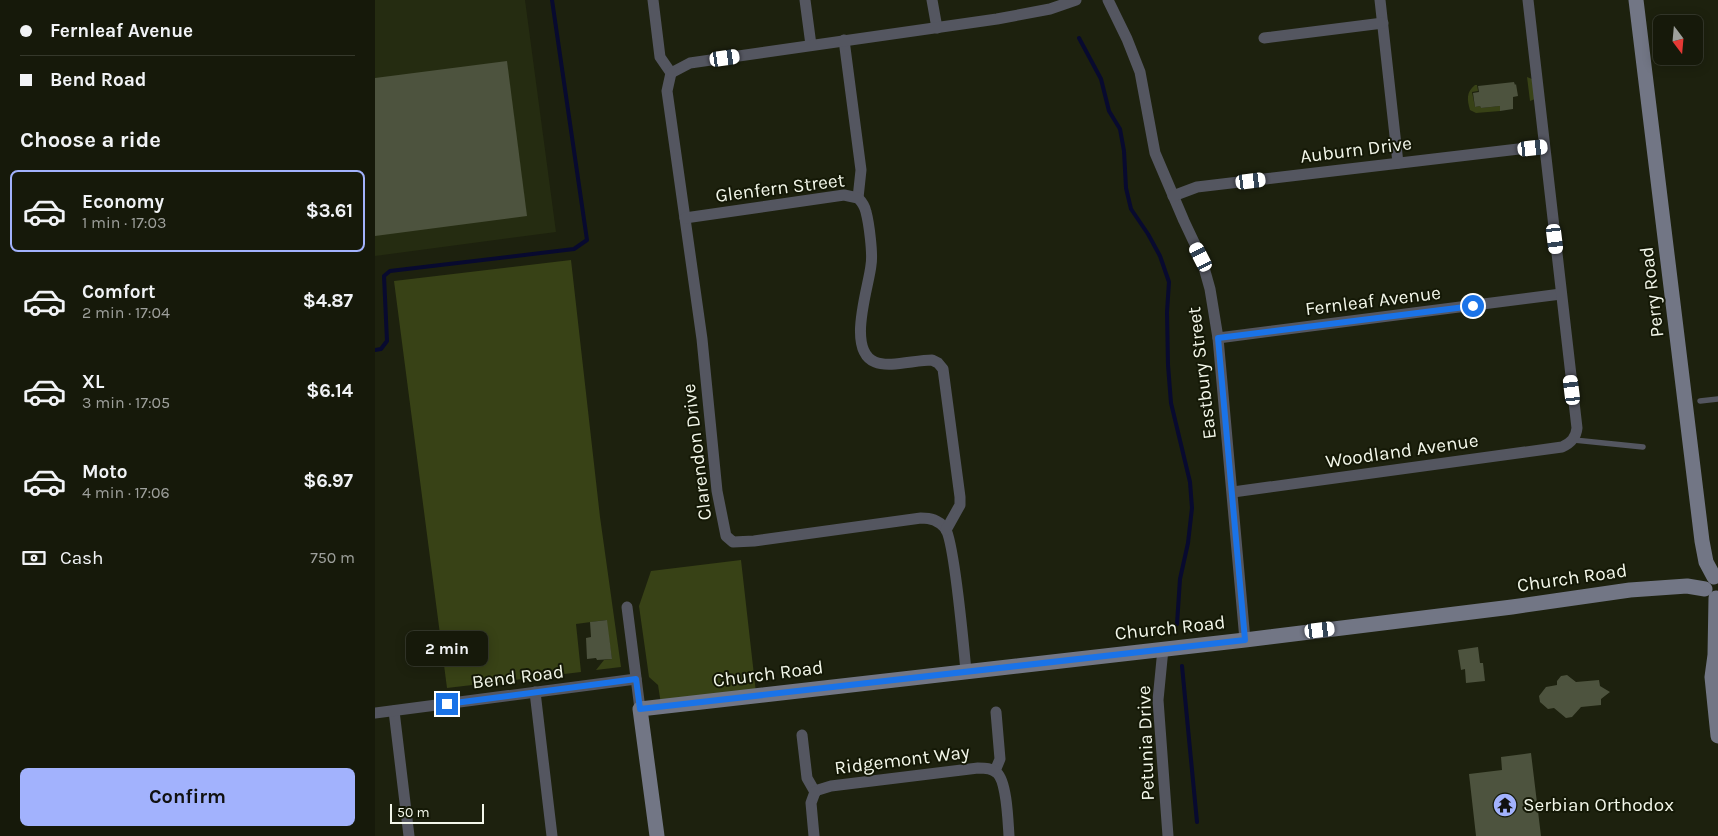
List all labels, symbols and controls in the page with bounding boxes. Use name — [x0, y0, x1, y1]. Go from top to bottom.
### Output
north arrow — [1653, 15, 1703, 65]
map controls — [1653, 15, 1703, 65]
text: Fernleaf Avenue — [50, 20, 193, 42]
car — [709, 48, 740, 68]
text: Bend Road — [50, 69, 146, 91]
text: Choose a ride — [20, 127, 161, 153]
street label: Auburn Drive — [1299, 132, 1413, 168]
car — [1517, 139, 1548, 157]
street label: Glenfern Street — [714, 169, 846, 207]
car — [1235, 172, 1266, 190]
icon: car — [22, 189, 67, 234]
text: Economy — [82, 191, 164, 213]
text: $3.61 — [306, 200, 353, 222]
text: 1 min · 17:03 — [82, 213, 166, 232]
car — [1545, 223, 1564, 255]
car — [1187, 240, 1214, 274]
street label: Perry Road — [1636, 245, 1668, 339]
icon: car — [22, 279, 67, 324]
text: Comfort — [82, 281, 156, 303]
street label: Fernleaf Avenue — [1304, 282, 1442, 320]
text: $4.87 — [303, 290, 353, 312]
route start — [1462, 295, 1484, 317]
text: 2 min · 17:04 — [82, 303, 170, 322]
street label: Eastbury Street — [1183, 305, 1221, 441]
icon: car — [22, 369, 67, 414]
text: XL — [82, 371, 104, 393]
car — [1562, 374, 1581, 406]
text: $6.14 — [306, 380, 353, 402]
street label: Clarendon Drive — [678, 382, 716, 522]
text: 3 min · 17:05 — [82, 393, 170, 412]
street label: Woodland Avenue — [1324, 429, 1480, 473]
icon: car — [22, 459, 67, 504]
text: Moto — [82, 461, 128, 483]
text: $6.97 — [303, 470, 353, 492]
text: 4 min · 17:06 — [82, 483, 170, 502]
icon: cash — [20, 544, 48, 572]
text: Cash — [60, 547, 104, 569]
text: 750 m — [310, 548, 355, 567]
street label: Church Road — [1516, 559, 1628, 597]
street label: Church Road — [1114, 611, 1226, 645]
car — [1304, 621, 1335, 639]
callout: 2 min — [406, 632, 488, 666]
text: 2 min — [425, 639, 469, 658]
street label: Church Road — [712, 656, 824, 692]
street label: Bend Road — [471, 660, 565, 694]
street label: Petunia Drive — [1133, 685, 1159, 801]
route end — [436, 693, 458, 715]
street label: Ridgemont Way — [833, 741, 971, 779]
button: Confirm — [20, 768, 355, 826]
temple icon: Serbian Orthodox — [1492, 792, 1518, 818]
place label: Serbian Orthodox — [1523, 794, 1674, 816]
scale bar — [390, 801, 484, 824]
text: 50 m — [397, 804, 430, 821]

